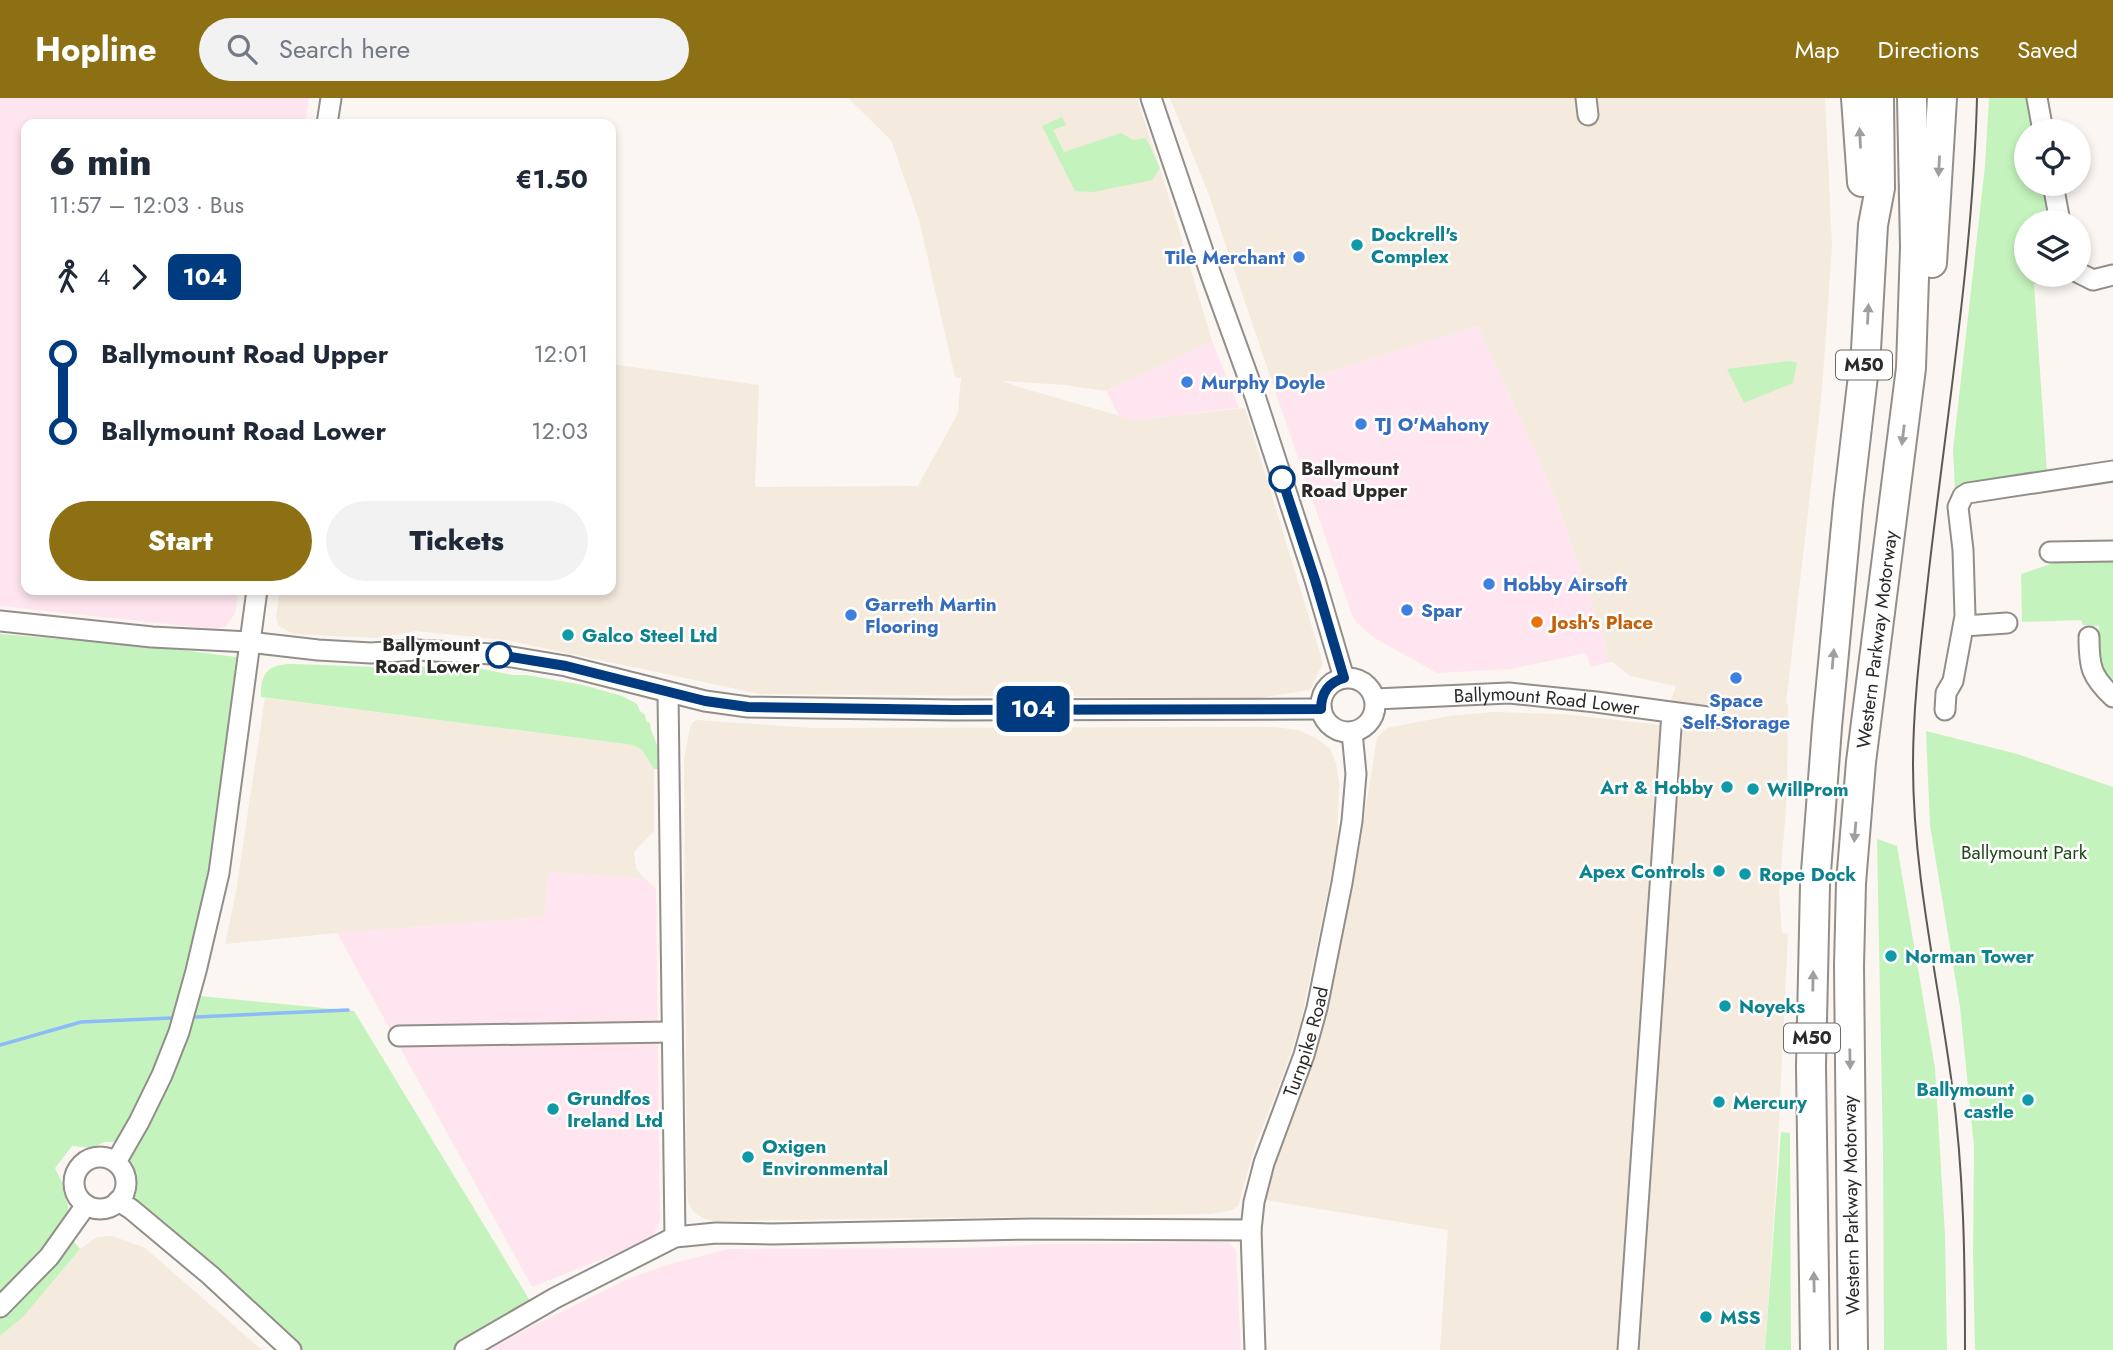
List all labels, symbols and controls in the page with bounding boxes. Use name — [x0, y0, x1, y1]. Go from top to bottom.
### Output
search box — [199, 18, 689, 81]
text: Hopline — [35, 26, 157, 73]
icon: search — [223, 30, 261, 68]
text: Search here — [279, 30, 410, 68]
text: Map — [1795, 32, 1840, 67]
text: Directions — [1878, 32, 1979, 67]
text: Saved — [2017, 32, 2078, 67]
map controls — [2014, 119, 2091, 287]
button: locate — [2014, 119, 2091, 196]
one-way arrow — [1854, 127, 1865, 149]
text: 6 min — [49, 134, 152, 189]
one-way arrow — [1933, 155, 1944, 177]
text: €1.50 — [515, 160, 588, 198]
text: 11:57 – 12:03 · Bus — [49, 188, 244, 222]
button: layers — [2014, 210, 2091, 287]
place label: Dockrell's Complex — [1371, 221, 1458, 270]
marker: Dockrell's Complex — [1349, 237, 1365, 253]
place label: Tile Merchant — [1165, 244, 1285, 271]
marker: Tile Merchant — [1291, 249, 1307, 265]
icon: walk — [49, 258, 87, 296]
icon: forward — [120, 258, 158, 296]
text: 104 — [182, 259, 227, 294]
text: 4 — [97, 260, 110, 294]
one-way arrow — [1863, 303, 1874, 325]
text: Ballymount Road Upper — [101, 335, 388, 373]
text: 12:01 — [534, 337, 588, 371]
road number: M50 — [1836, 351, 1892, 380]
place label: Murphy Doyle — [1201, 369, 1326, 396]
marker: Murphy Doyle — [1179, 374, 1195, 390]
place label: TJ O'Mahony — [1375, 411, 1490, 438]
text: Ballymount Road Lower — [101, 412, 386, 450]
text: 12:03 — [531, 414, 588, 448]
marker: TJ O'Mahony — [1353, 416, 1369, 432]
one-way arrow — [1897, 425, 1908, 447]
place label: Ballymount Road Upper — [1301, 455, 1408, 504]
marker: Ballymount Road Upper — [1269, 466, 1295, 492]
button: Start — [49, 501, 312, 581]
button: Tickets — [326, 501, 588, 581]
street label: Western Parkway Motorway — [1849, 528, 1904, 750]
place label: Hobby Airsoft — [1503, 571, 1627, 598]
marker: Hobby Airsoft — [1481, 576, 1497, 592]
place label: Garreth Martin Flooring — [865, 591, 997, 640]
place label: Spar — [1421, 597, 1463, 624]
marker: Spar — [1399, 602, 1415, 618]
marker: Garreth Martin Flooring — [843, 607, 859, 623]
place label: Josh's Place — [1547, 609, 1653, 636]
marker: Josh's Place — [1529, 614, 1545, 630]
place label: Galco Steel Ltd — [582, 622, 717, 649]
marker: Galco Steel Ltd — [560, 627, 576, 643]
place label: Ballymount Road Lower — [375, 631, 480, 680]
marker: Ballymount Road Lower — [486, 642, 512, 668]
one-way arrow — [1828, 648, 1839, 670]
marker: Space Self-Storage — [1728, 670, 1744, 686]
street label: Ballymount Road Lower — [1453, 679, 1642, 721]
line badge: 104 — [993, 686, 1073, 732]
place label: Space Self-Storage — [1682, 687, 1790, 736]
text: 104 — [1011, 691, 1055, 726]
place label: Art & Hobby — [1599, 774, 1714, 801]
place label: WillProm — [1767, 776, 1849, 803]
marker: Art & Hobby — [1719, 779, 1735, 795]
marker: WillProm — [1745, 781, 1761, 797]
one-way arrow — [1849, 821, 1860, 843]
park label: Ballymount Park — [1961, 839, 2088, 866]
place label: Apex Controls — [1578, 858, 1705, 885]
place label: Rope Dock — [1759, 861, 1856, 888]
marker: Apex Controls — [1711, 863, 1727, 879]
marker: Rope Dock — [1737, 866, 1753, 882]
place label: Norman Tower — [1905, 943, 2034, 970]
marker: Norman Tower — [1883, 948, 1899, 964]
one-way arrow — [1807, 970, 1819, 992]
street label: Turnpike Road — [1276, 984, 1334, 1101]
place label: Noyeks — [1739, 993, 1805, 1020]
marker: Noyeks — [1717, 998, 1733, 1014]
road number: M50 — [1784, 1023, 1840, 1052]
one-way arrow — [1844, 1048, 1856, 1070]
place label: Ballymount castle — [1916, 1076, 2014, 1125]
place label: Grundfos Ireland Ltd — [567, 1085, 663, 1134]
place label: Mercury — [1733, 1089, 1808, 1116]
marker: Ballymount castle — [2020, 1092, 2036, 1108]
marker: Mercury — [1711, 1094, 1727, 1110]
street label: Western Parkway Motorway — [1836, 1094, 1866, 1315]
marker: Grundfos Ireland Ltd — [545, 1101, 561, 1117]
place label: Oxigen Environmental — [762, 1133, 888, 1182]
marker: Oxigen Environmental — [740, 1149, 756, 1165]
one-way arrow — [1808, 1271, 1820, 1293]
place label: MSS — [1720, 1304, 1761, 1331]
marker: MSS — [1698, 1309, 1714, 1325]

